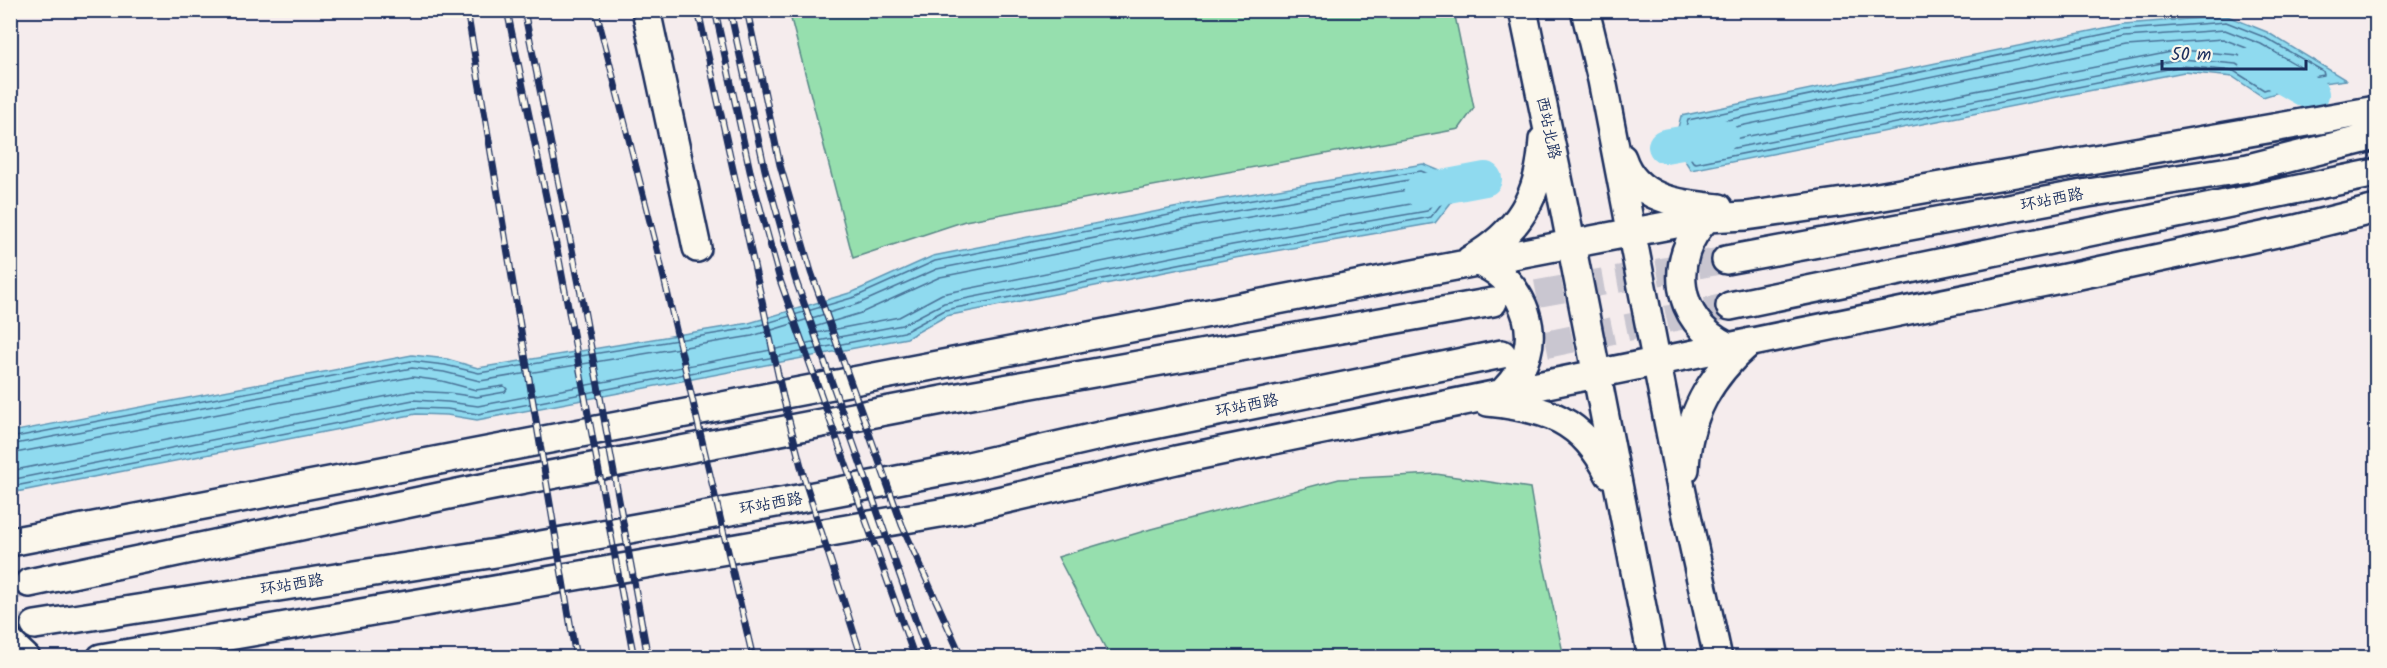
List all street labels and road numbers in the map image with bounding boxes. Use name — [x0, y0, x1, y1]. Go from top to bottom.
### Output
street label: 西站北路 — [1529, 94, 1567, 162]
street label: 环站西路 — [2018, 182, 2086, 218]
street label: 环站西路 — [1213, 388, 1281, 424]
street label: 环站西路 — [737, 486, 805, 522]
street label: 环站西路 — [258, 568, 326, 602]

